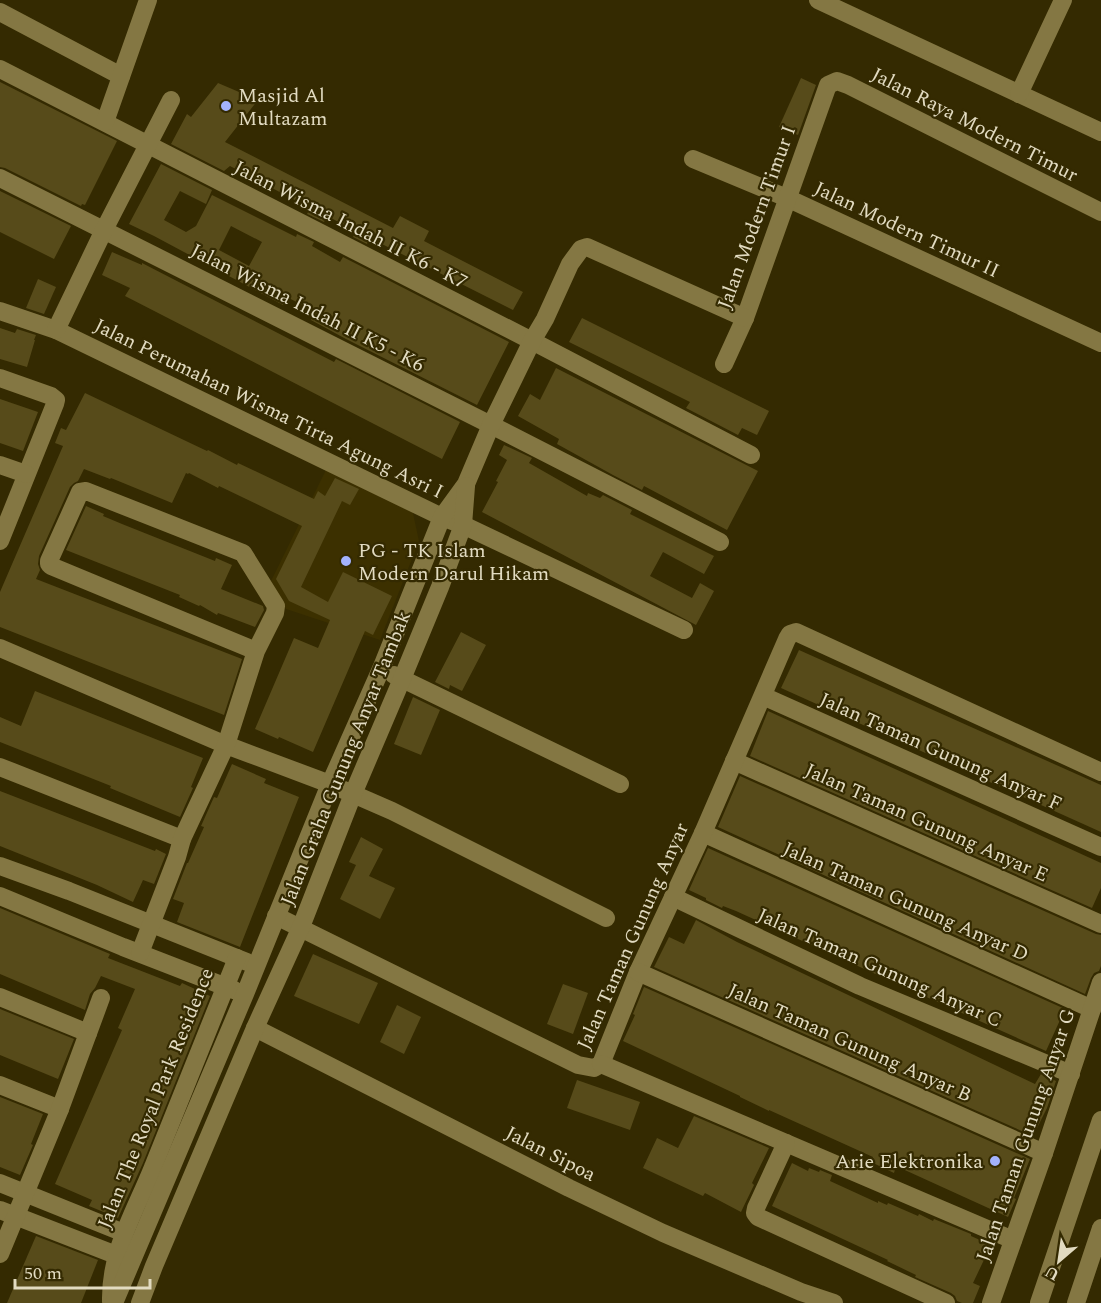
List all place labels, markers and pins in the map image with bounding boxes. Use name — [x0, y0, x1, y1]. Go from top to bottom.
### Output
place label: Masjid Al Multazam — [238, 81, 328, 134]
marker: Masjid Al Multazam — [219, 99, 233, 113]
place label: PG - TK Islam Modern Darul Hikam — [358, 536, 549, 589]
marker: PG - TK Islam Modern Darul Hikam — [339, 554, 353, 568]
place label: Arie Elektronika — [835, 1147, 983, 1177]
marker: Arie Elektronika — [988, 1154, 1002, 1168]

